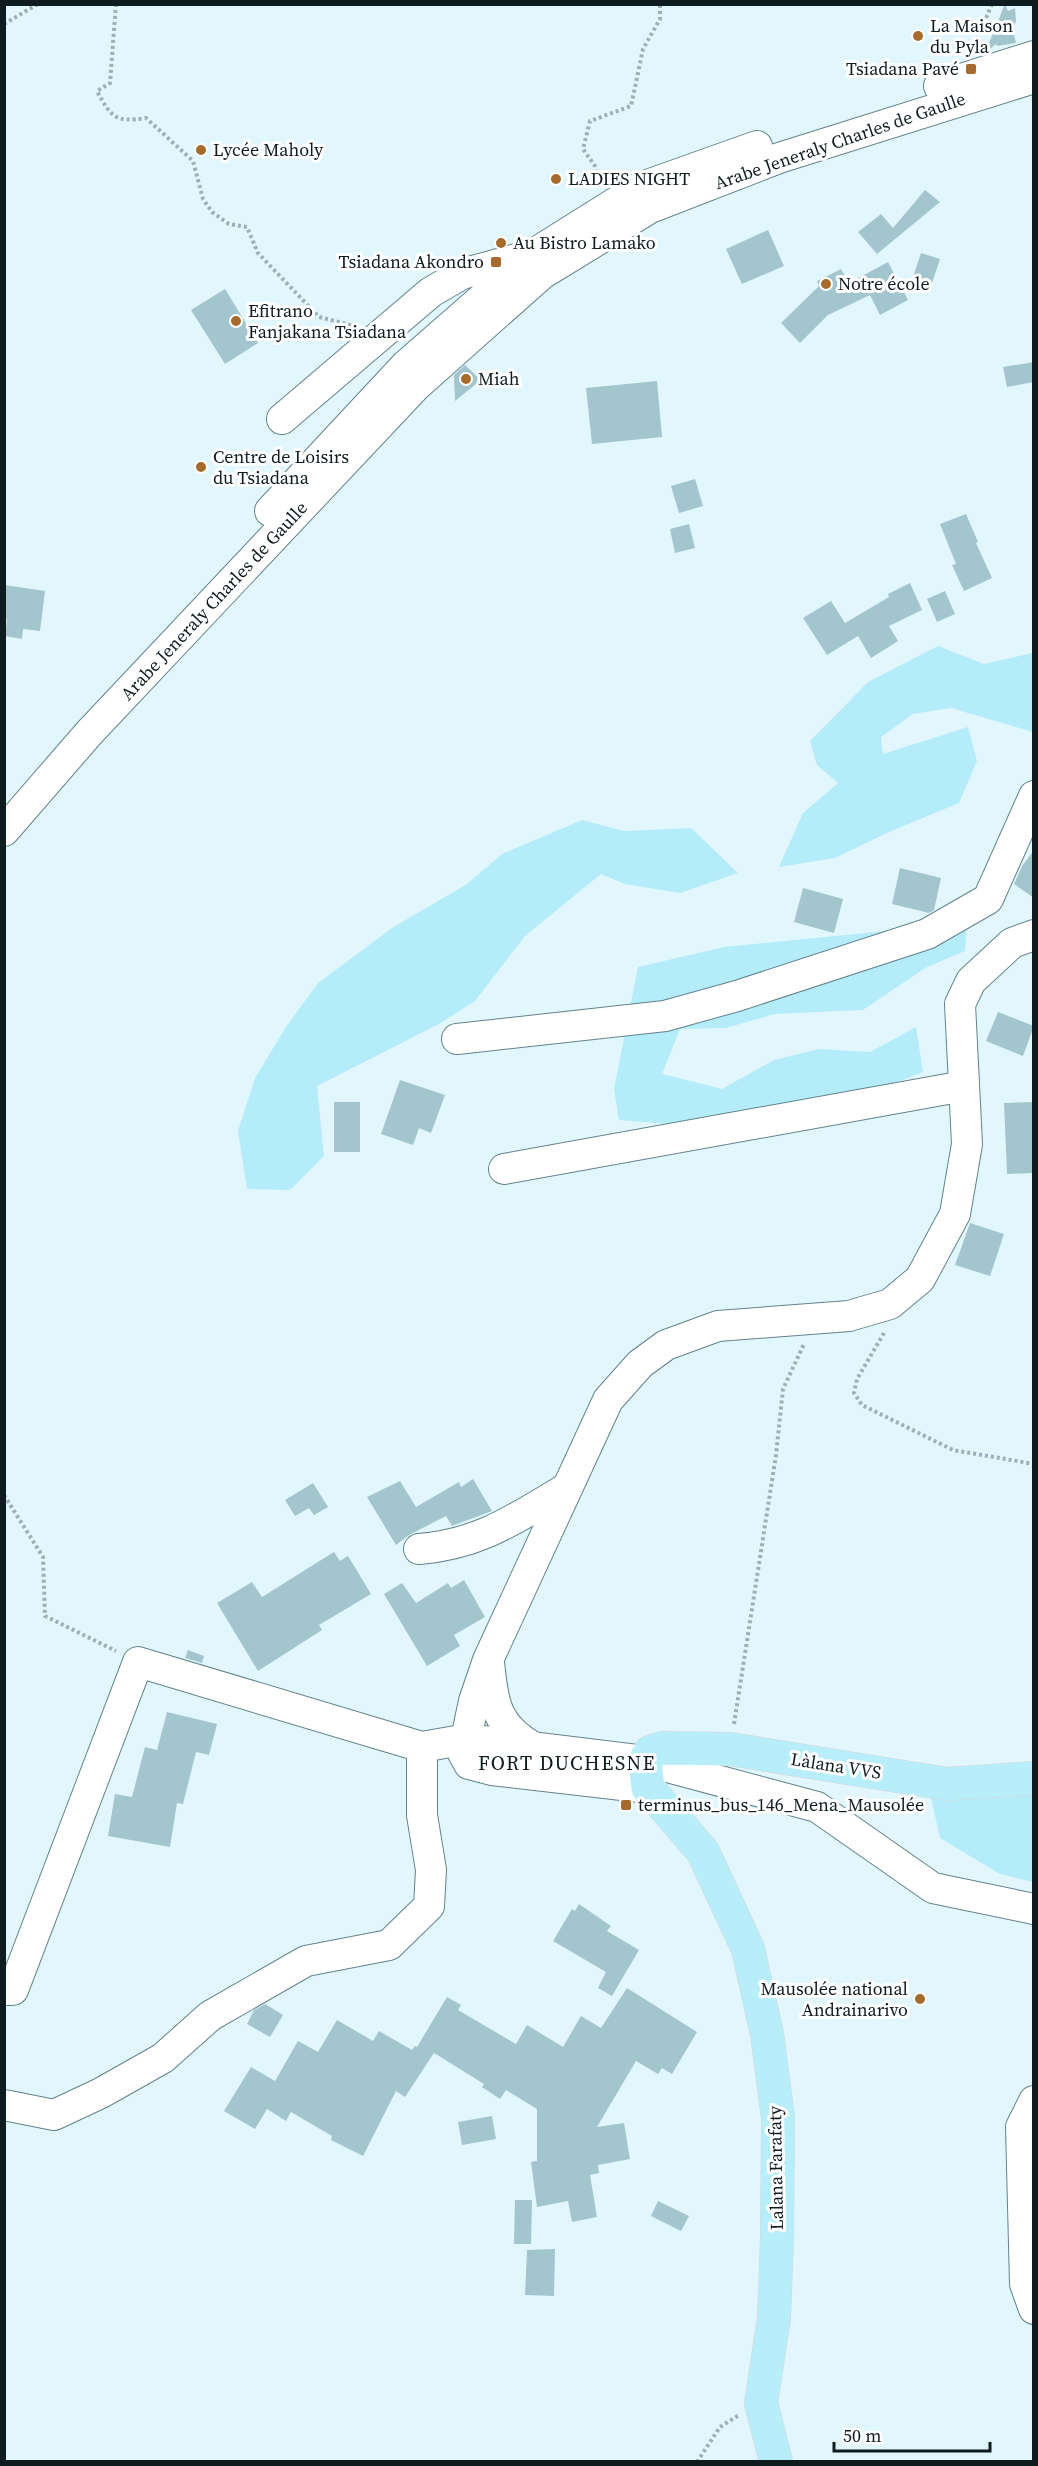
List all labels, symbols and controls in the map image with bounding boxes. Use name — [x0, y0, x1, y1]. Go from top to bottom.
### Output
place label: La Maison du Pyla — [930, 13, 1013, 59]
marker: La Maison du Pyla — [911, 29, 925, 43]
place label: Tsiadana Pavé — [846, 56, 959, 81]
marker: Tsiadana Pavé — [964, 62, 978, 76]
street label: Arabe Jeneraly Charles de Gaulle — [711, 86, 969, 195]
place label: Lycée Maholy — [213, 137, 324, 162]
marker: Lycée Maholy — [194, 143, 208, 157]
place label: LADIES NIGHT — [568, 166, 690, 191]
marker: LADIES NIGHT — [549, 172, 563, 186]
place label: Au Bistro Lamako — [513, 230, 656, 255]
marker: Au Bistro Lamako — [494, 236, 508, 250]
place label: Tsiadana Akondro — [339, 249, 484, 274]
marker: Tsiadana Akondro — [489, 255, 503, 269]
place label: Notre école — [838, 271, 930, 296]
marker: Notre école — [819, 277, 833, 291]
place label: Efitrano Fanjakana Tsiadana — [248, 298, 407, 344]
marker: Efitrano Fanjakana Tsiadana — [229, 314, 243, 328]
place label: Miah — [478, 366, 520, 391]
marker: Miah — [459, 372, 473, 386]
place label: Centre de Loisirs du Tsiadana — [213, 444, 349, 490]
marker: Centre de Loisirs du Tsiadana — [194, 460, 208, 474]
street label: Arabe Jeneraly Charles de Gaulle — [115, 496, 313, 706]
street label: Làlana VVS — [789, 1746, 883, 1785]
district label: FORT DUCHESNE — [478, 1749, 656, 1777]
place label: terminus_bus_146_Mena_Mausolée — [638, 1792, 924, 1817]
marker: terminus_bus_146_Mena_Mausolée — [619, 1798, 633, 1812]
place label: Mausolée national Andrainarivo — [760, 1976, 908, 2022]
marker: Mausolée national Andrainarivo — [913, 1992, 927, 2006]
street label: Lalana Farafaty — [762, 2105, 789, 2230]
scale bar — [834, 2415, 990, 2453]
text: 50 m — [843, 2423, 881, 2448]

